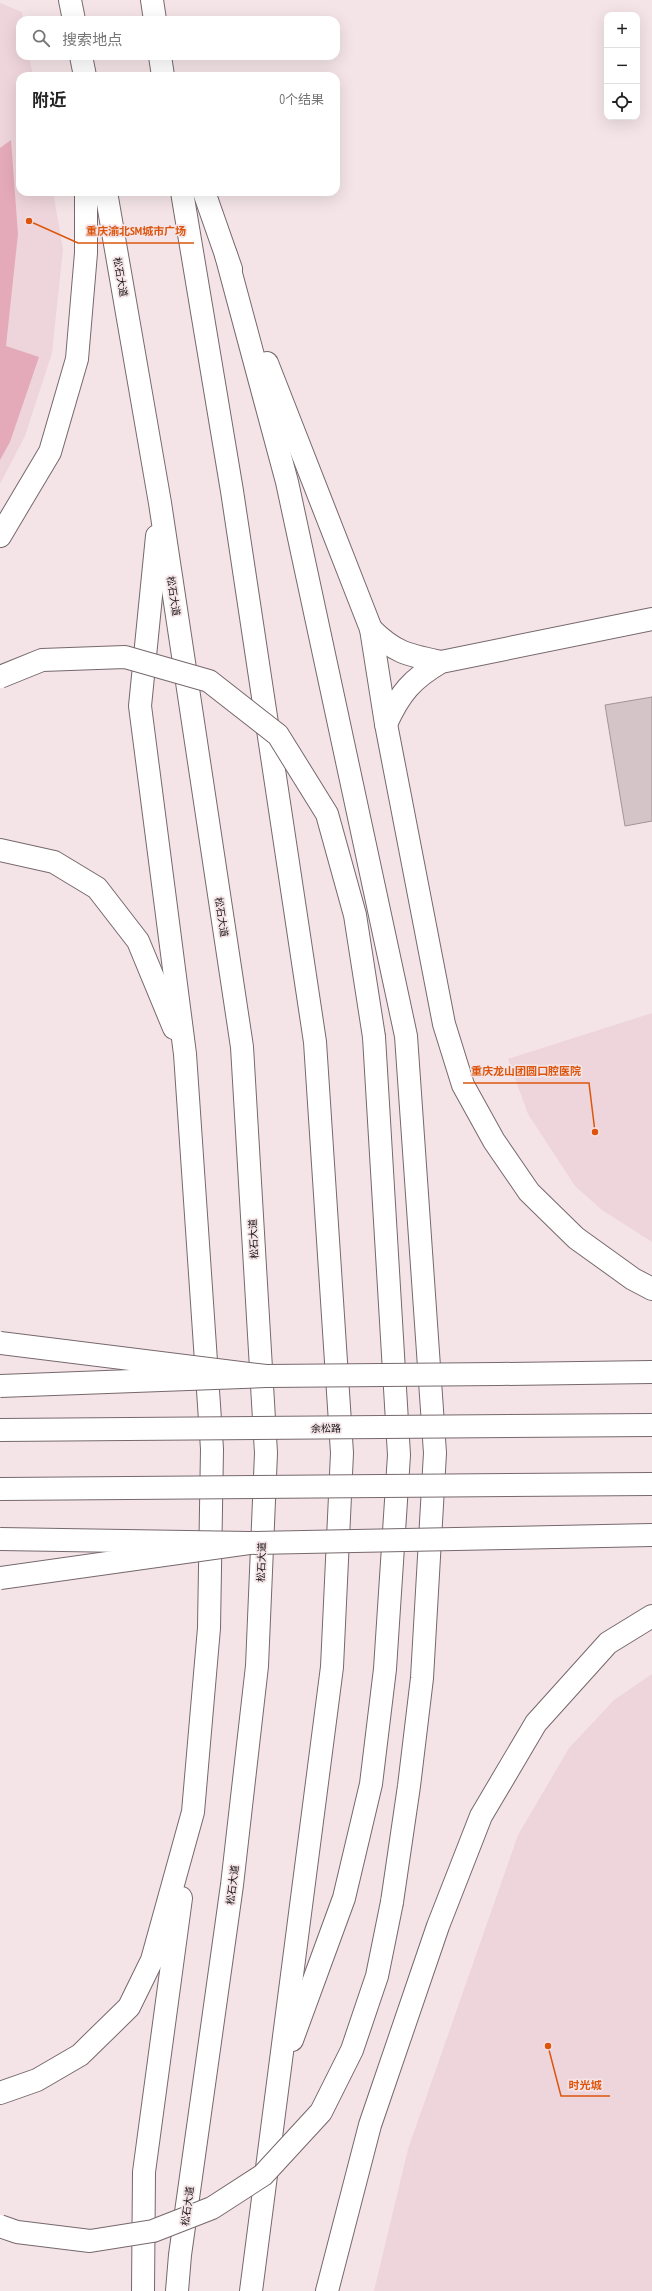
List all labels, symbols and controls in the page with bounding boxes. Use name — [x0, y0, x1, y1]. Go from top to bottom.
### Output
map controls — [604, 12, 640, 120]
button: + — [604, 12, 640, 48]
search box — [16, 16, 340, 60]
icon: search — [30, 27, 52, 49]
text: 搜索地点 — [62, 30, 122, 49]
button: − — [604, 48, 640, 84]
button: locate — [604, 84, 640, 120]
text: 附近 — [32, 89, 66, 111]
text: 0个结果 — [279, 91, 324, 108]
callout: 重庆渝北SM城市广场 — [78, 220, 194, 243]
text: 重庆渝北SM城市广场 — [86, 224, 186, 238]
street label: 松石大道 — [111, 256, 130, 298]
street label: 松石大道 — [164, 575, 183, 617]
street label: 松石大道 — [212, 896, 231, 938]
callout: 重庆龙山团圆口腔医院 — [463, 1060, 589, 1083]
text: 重庆龙山团圆口腔医院 — [471, 1064, 581, 1078]
street label: 松石大道 — [246, 1219, 261, 1259]
street label: 余松路 — [311, 1422, 341, 1435]
street label: 松石大道 — [254, 1542, 269, 1582]
street label: 松石大道 — [224, 1864, 241, 1906]
callout: 时光城 — [561, 2073, 610, 2096]
text: 时光城 — [569, 2078, 602, 2092]
street label: 松石大道 — [178, 2185, 197, 2227]

